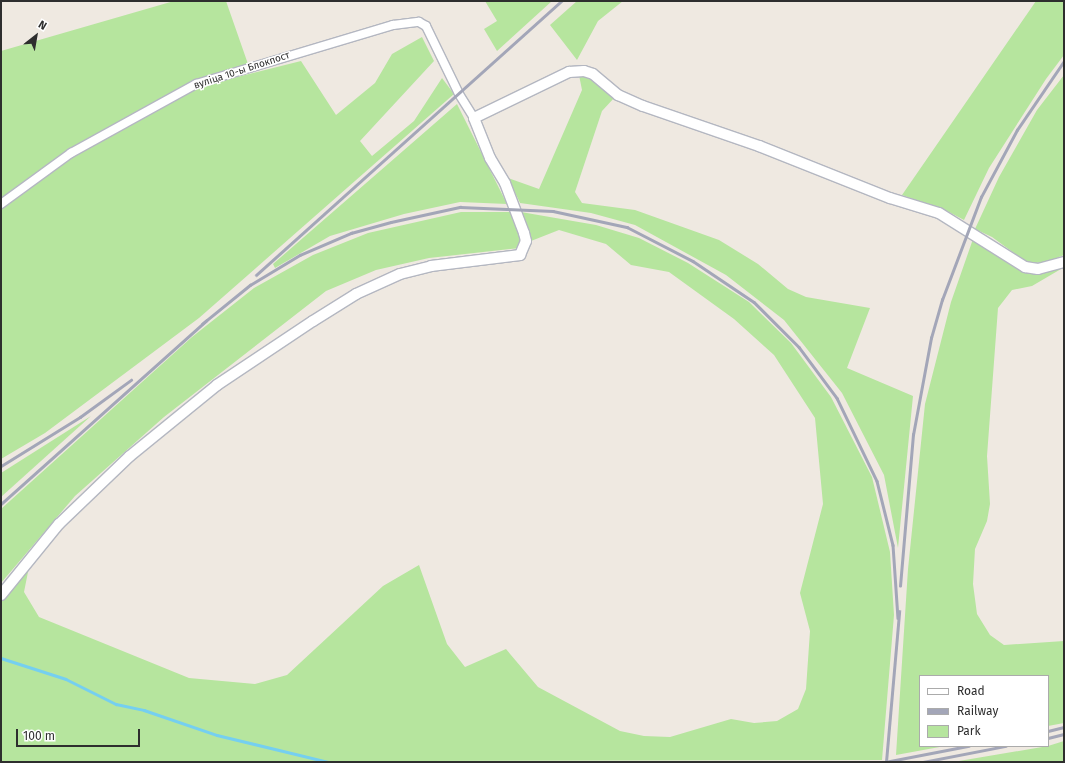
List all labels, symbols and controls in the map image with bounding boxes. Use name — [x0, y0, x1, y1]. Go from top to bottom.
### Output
north arrow — [16, 16, 56, 56]
text: N — [36, 18, 49, 33]
street label: вуліца 10-ы Блокпост — [192, 50, 292, 92]
legend — [919, 675, 1049, 747]
text: Road — [957, 684, 985, 698]
text: Railway — [957, 704, 998, 718]
scale bar — [18, 721, 142, 747]
text: Park — [957, 724, 981, 738]
text: 100 m — [23, 729, 55, 743]

